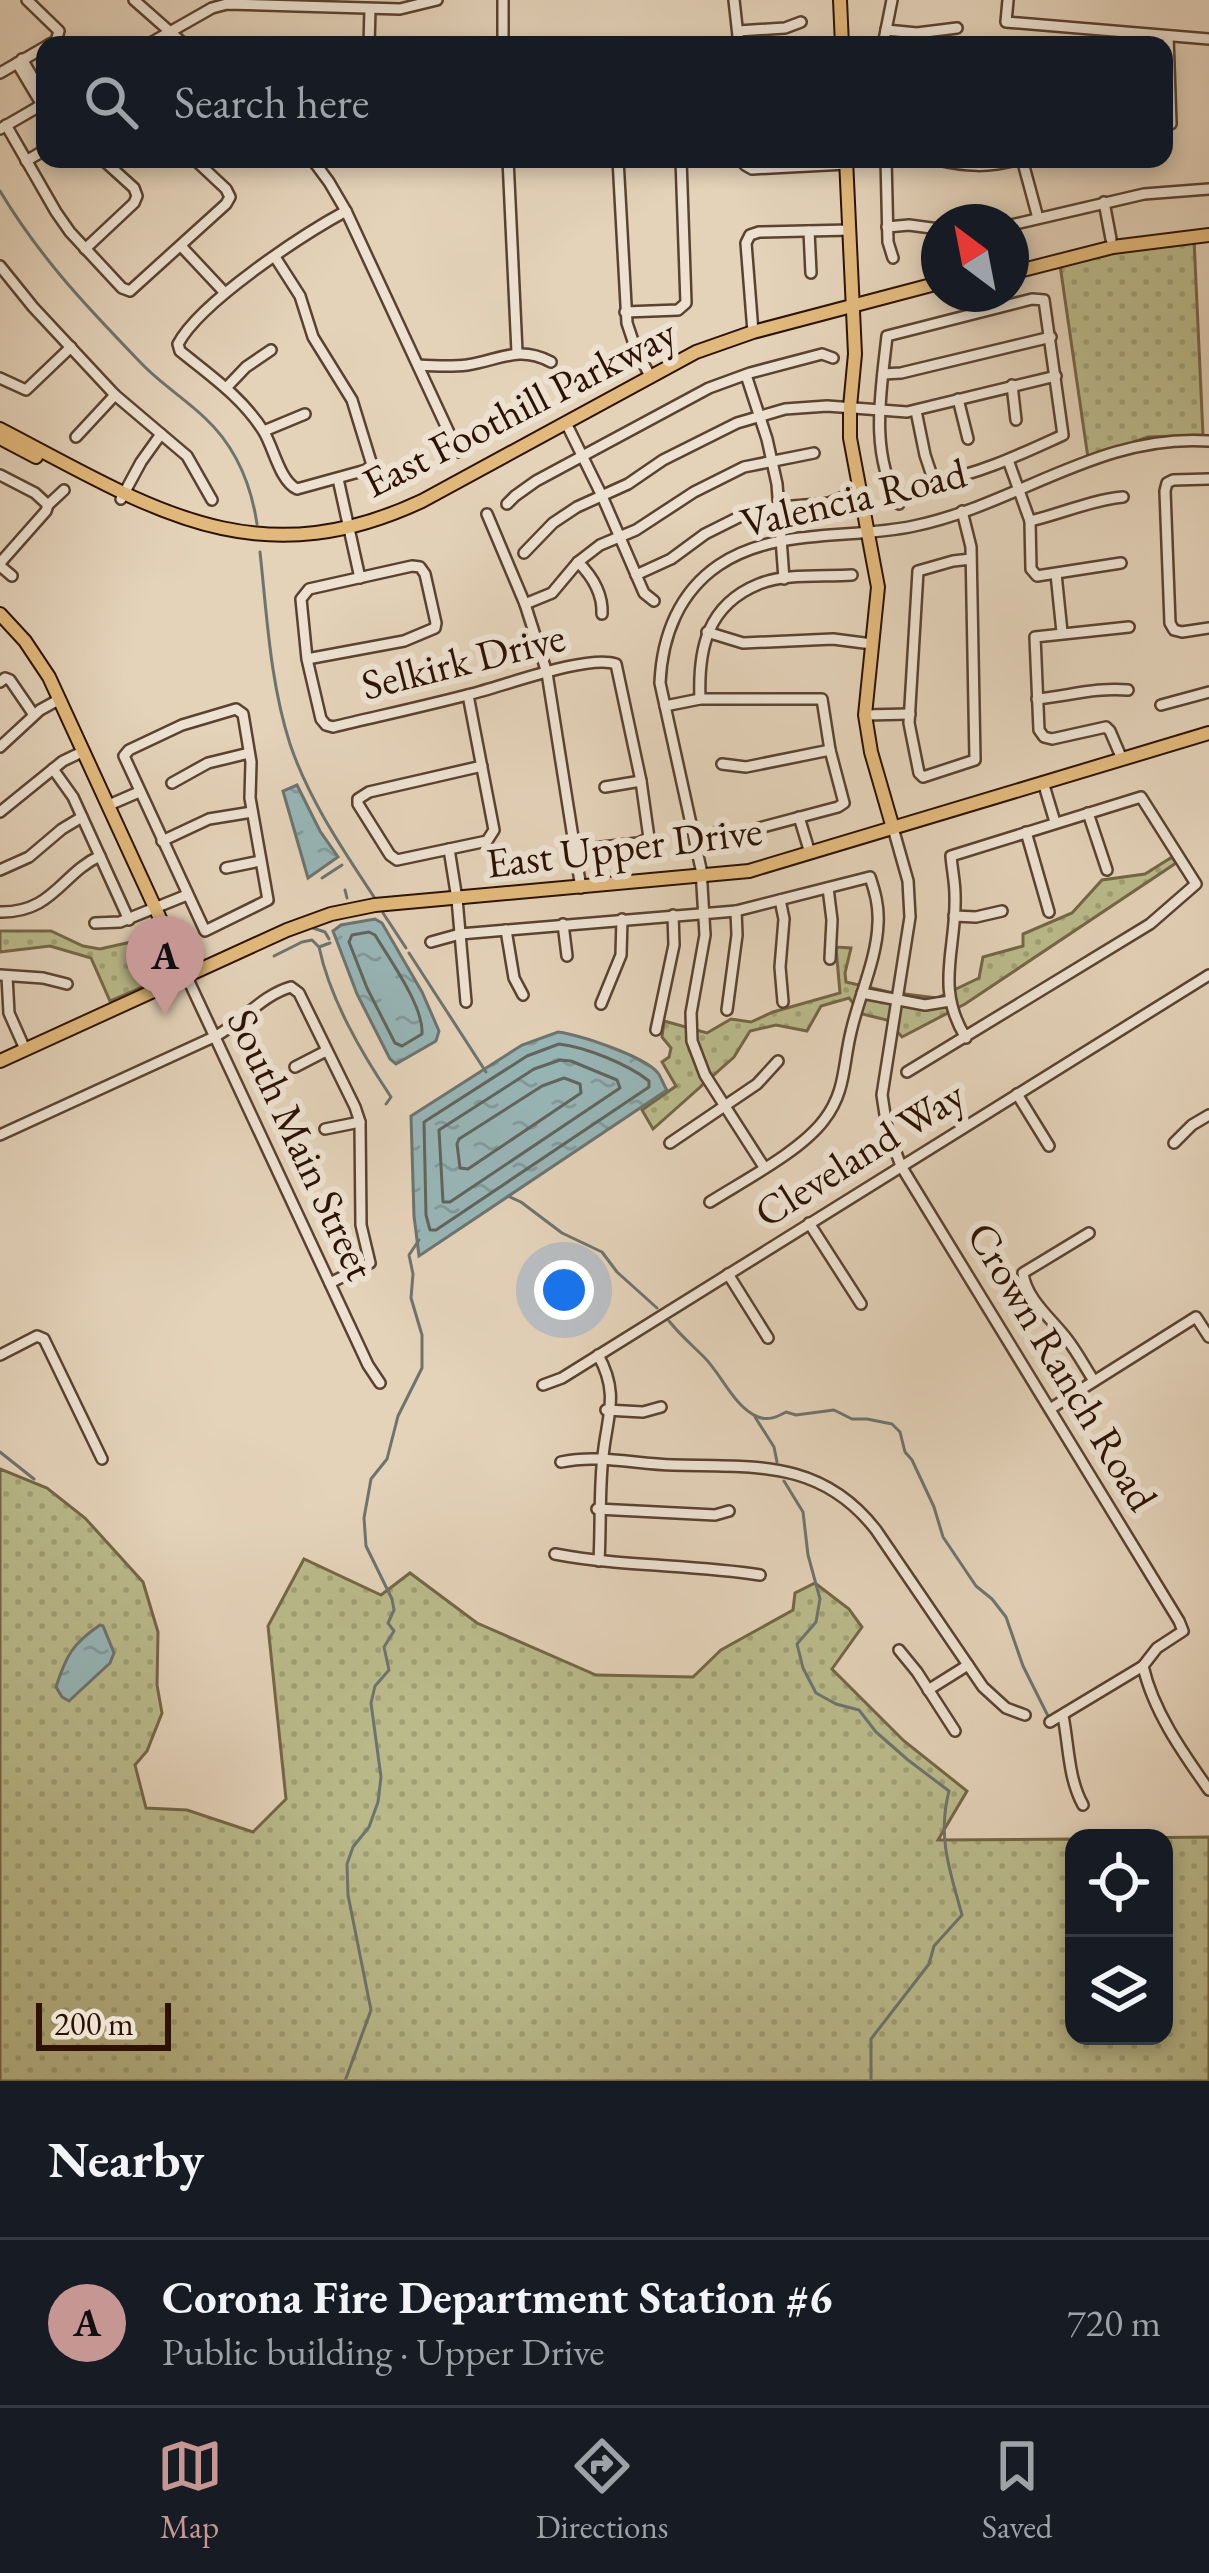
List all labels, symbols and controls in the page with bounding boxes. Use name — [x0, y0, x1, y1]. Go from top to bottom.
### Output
search box — [36, 36, 1173, 168]
icon: search — [78, 69, 144, 135]
text: Search here — [174, 73, 369, 131]
north arrow — [921, 204, 1029, 312]
street label: East Foothill Parkway — [353, 304, 686, 510]
street label: Valencia Road — [735, 445, 972, 550]
street label: Selkirk Drive — [356, 609, 571, 712]
street label: East Upper Drive — [483, 802, 765, 891]
pin: A — [126, 916, 204, 1015]
street label: South Main Street — [215, 1000, 388, 1288]
street label: Cleveland Way — [744, 1067, 975, 1240]
street label: Crown Ranch Road — [955, 1212, 1171, 1521]
your location — [534, 1260, 594, 1320]
map controls — [1065, 1829, 1173, 2045]
button: locate — [1065, 1829, 1173, 1937]
button: layers — [1065, 1937, 1173, 2045]
scale bar — [36, 1997, 171, 2050]
text: 200 m — [54, 2002, 134, 2045]
text: Nearby — [48, 2126, 204, 2192]
text: Corona Fire Department Station #6 — [162, 2268, 832, 2326]
text: A — [73, 2297, 101, 2348]
text: 720 m — [1067, 2297, 1161, 2348]
text: Public building · Upper Drive — [162, 2326, 605, 2377]
tab: Map — [157, 2433, 223, 2548]
tab: Directions — [536, 2433, 669, 2548]
tab: Saved — [982, 2433, 1052, 2548]

